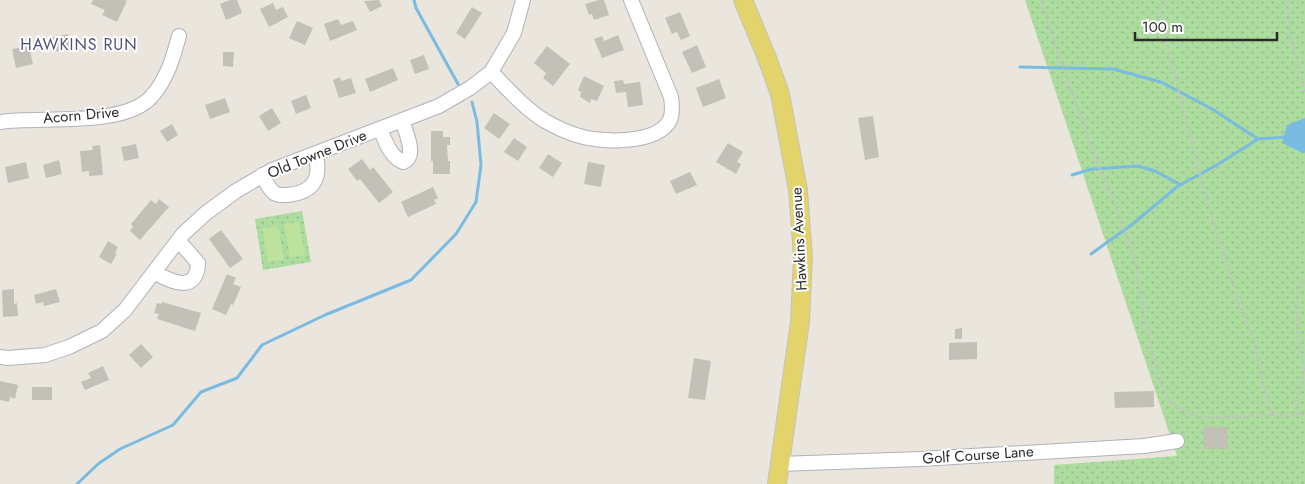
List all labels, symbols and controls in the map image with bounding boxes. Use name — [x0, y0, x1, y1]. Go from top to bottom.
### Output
scale bar — [1135, 10, 1278, 42]
text: 100 m — [1142, 16, 1183, 38]
district label: HAWKINS RUN — [20, 33, 138, 56]
street label: Acorn Drive — [42, 101, 120, 129]
street label: Old Towne Drive — [264, 124, 370, 184]
street label: Hawkins Avenue — [785, 186, 813, 291]
street label: Golf Course Lane — [922, 440, 1035, 470]

